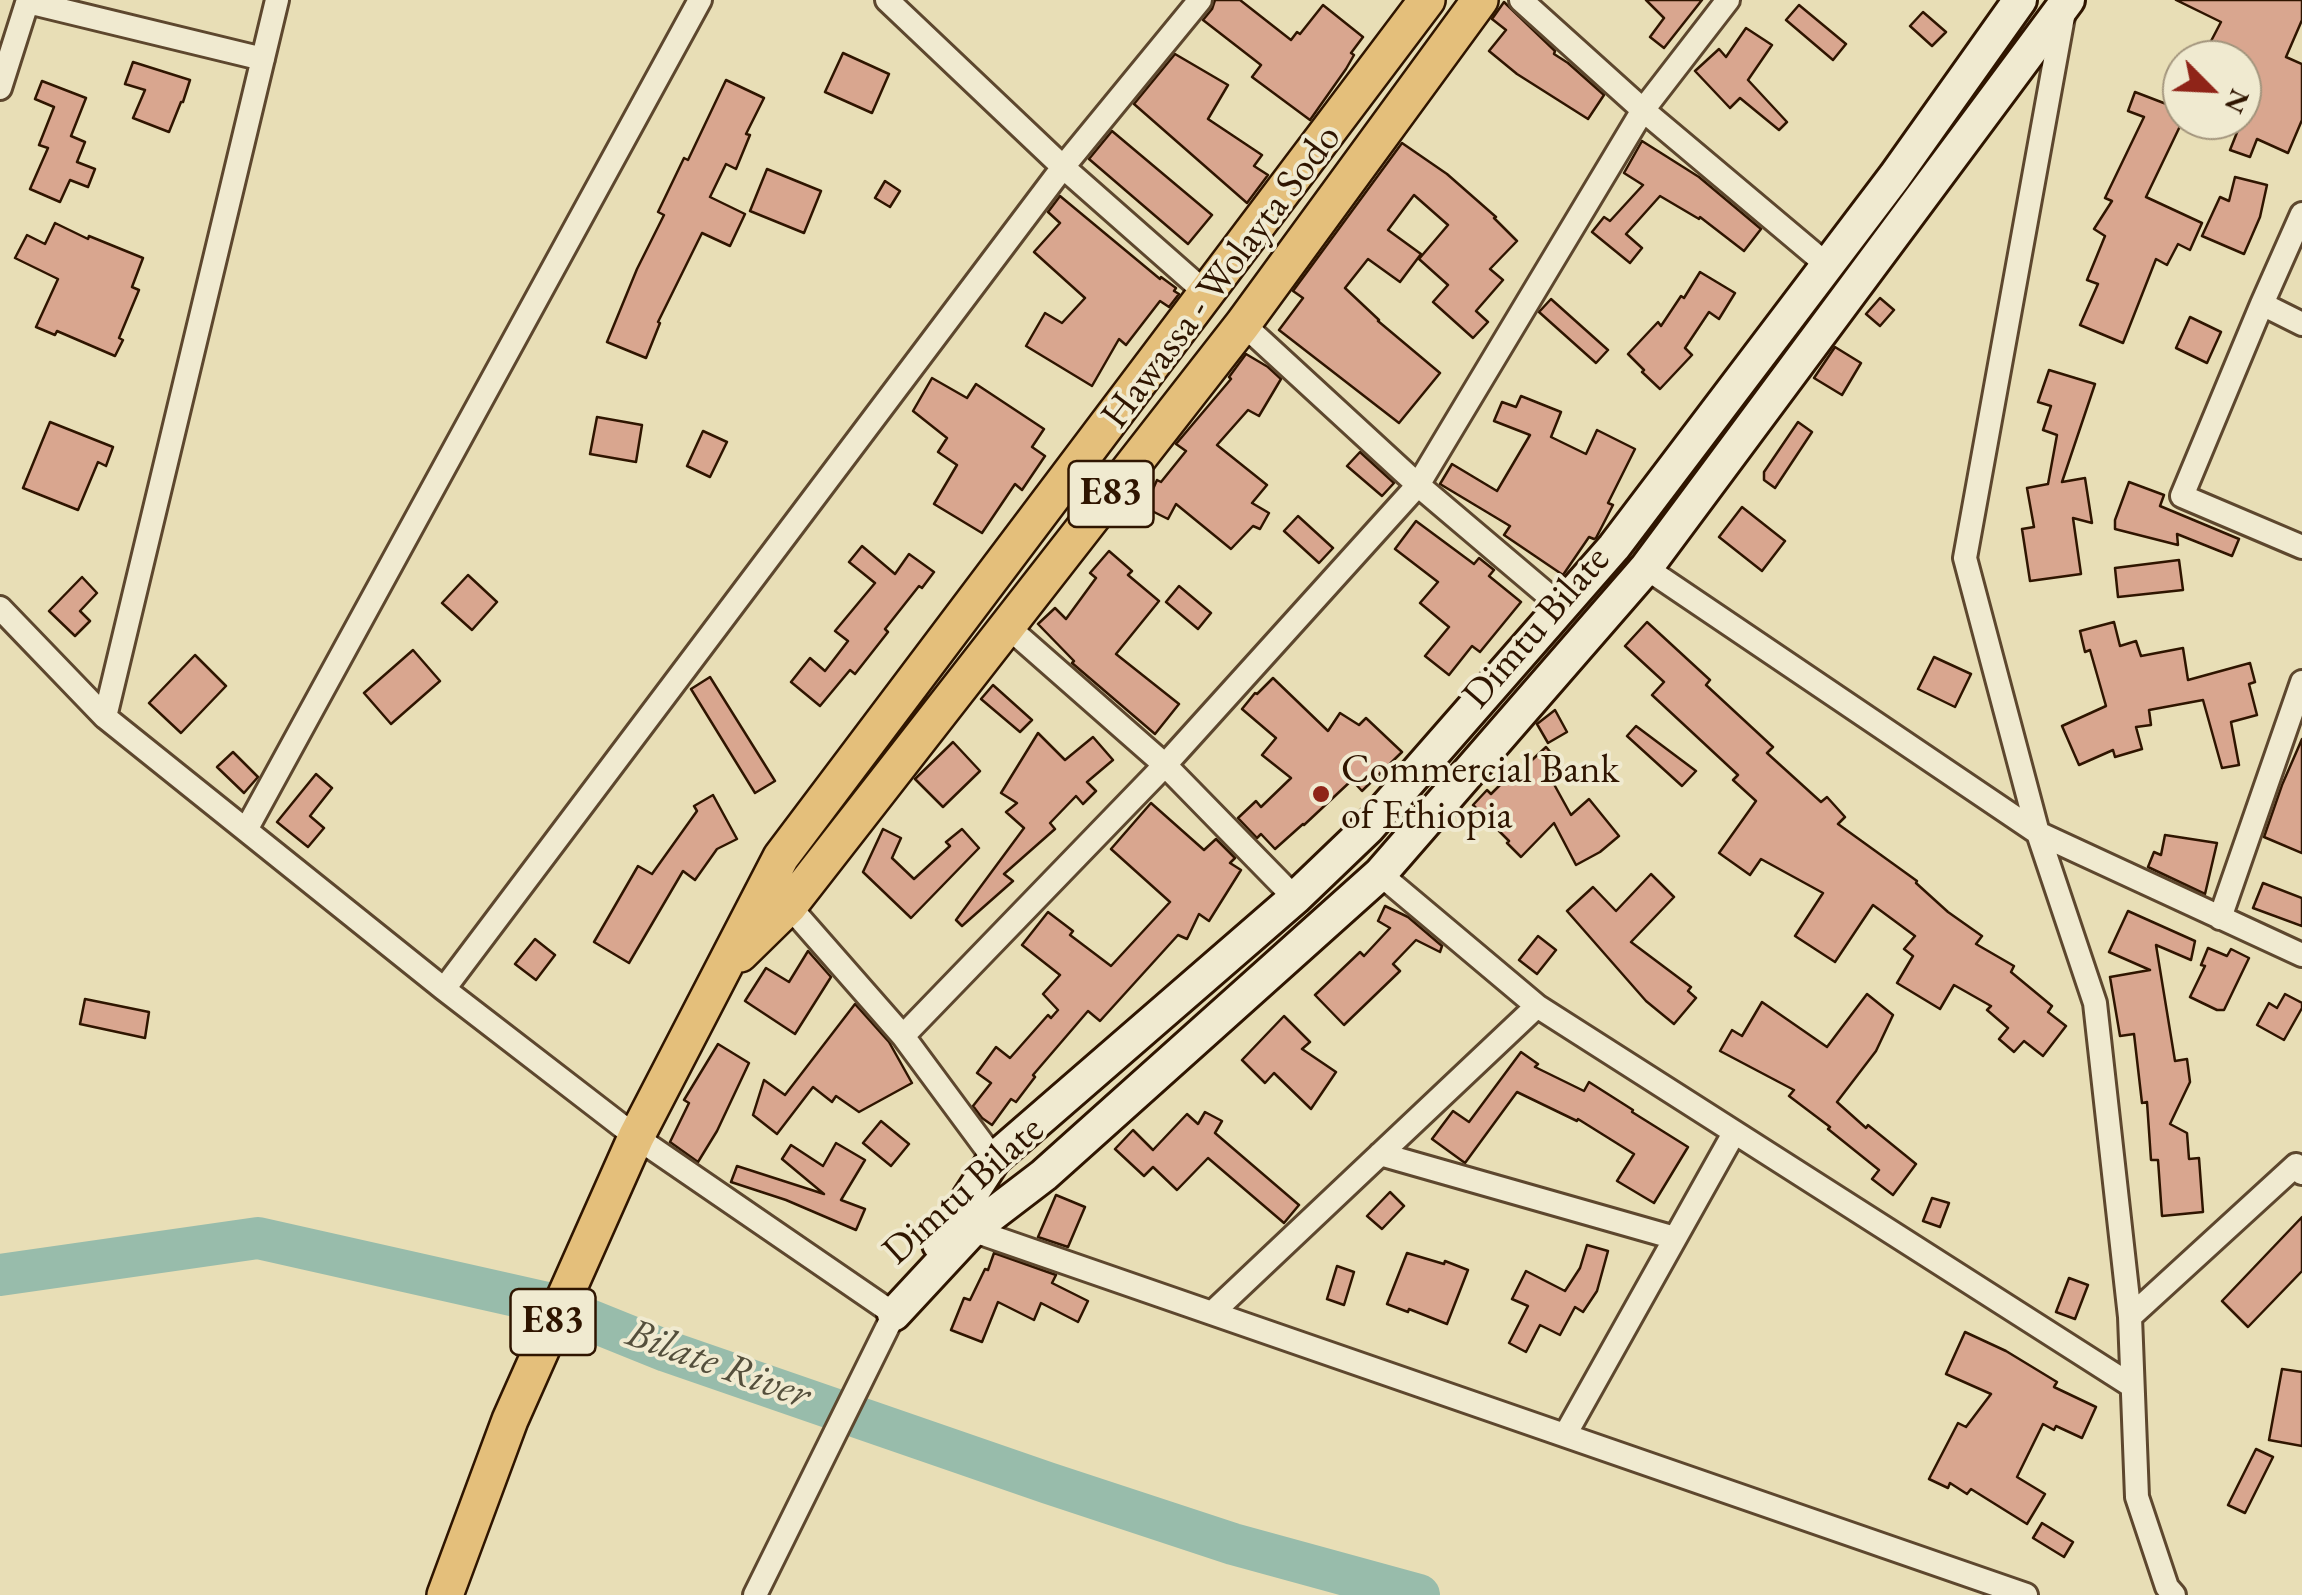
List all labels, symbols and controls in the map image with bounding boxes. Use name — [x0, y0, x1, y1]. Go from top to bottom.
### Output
north arrow — [2162, 40, 2262, 140]
text: N — [2217, 84, 2259, 119]
street label: Hawassa - Wolayta Sodo — [1092, 115, 1352, 439]
road number: E83 — [1068, 461, 1154, 527]
street label: Dimtu Bilate — [1453, 537, 1621, 719]
place label: Commercial Bank of Ethiopia — [1341, 747, 1619, 841]
marker: Commercial Bank of Ethiopia — [1310, 783, 1332, 805]
street label: Dimtu Bilate — [874, 1106, 1054, 1276]
road number: E83 — [510, 1289, 596, 1355]
water label: Bilate River — [619, 1309, 817, 1421]

